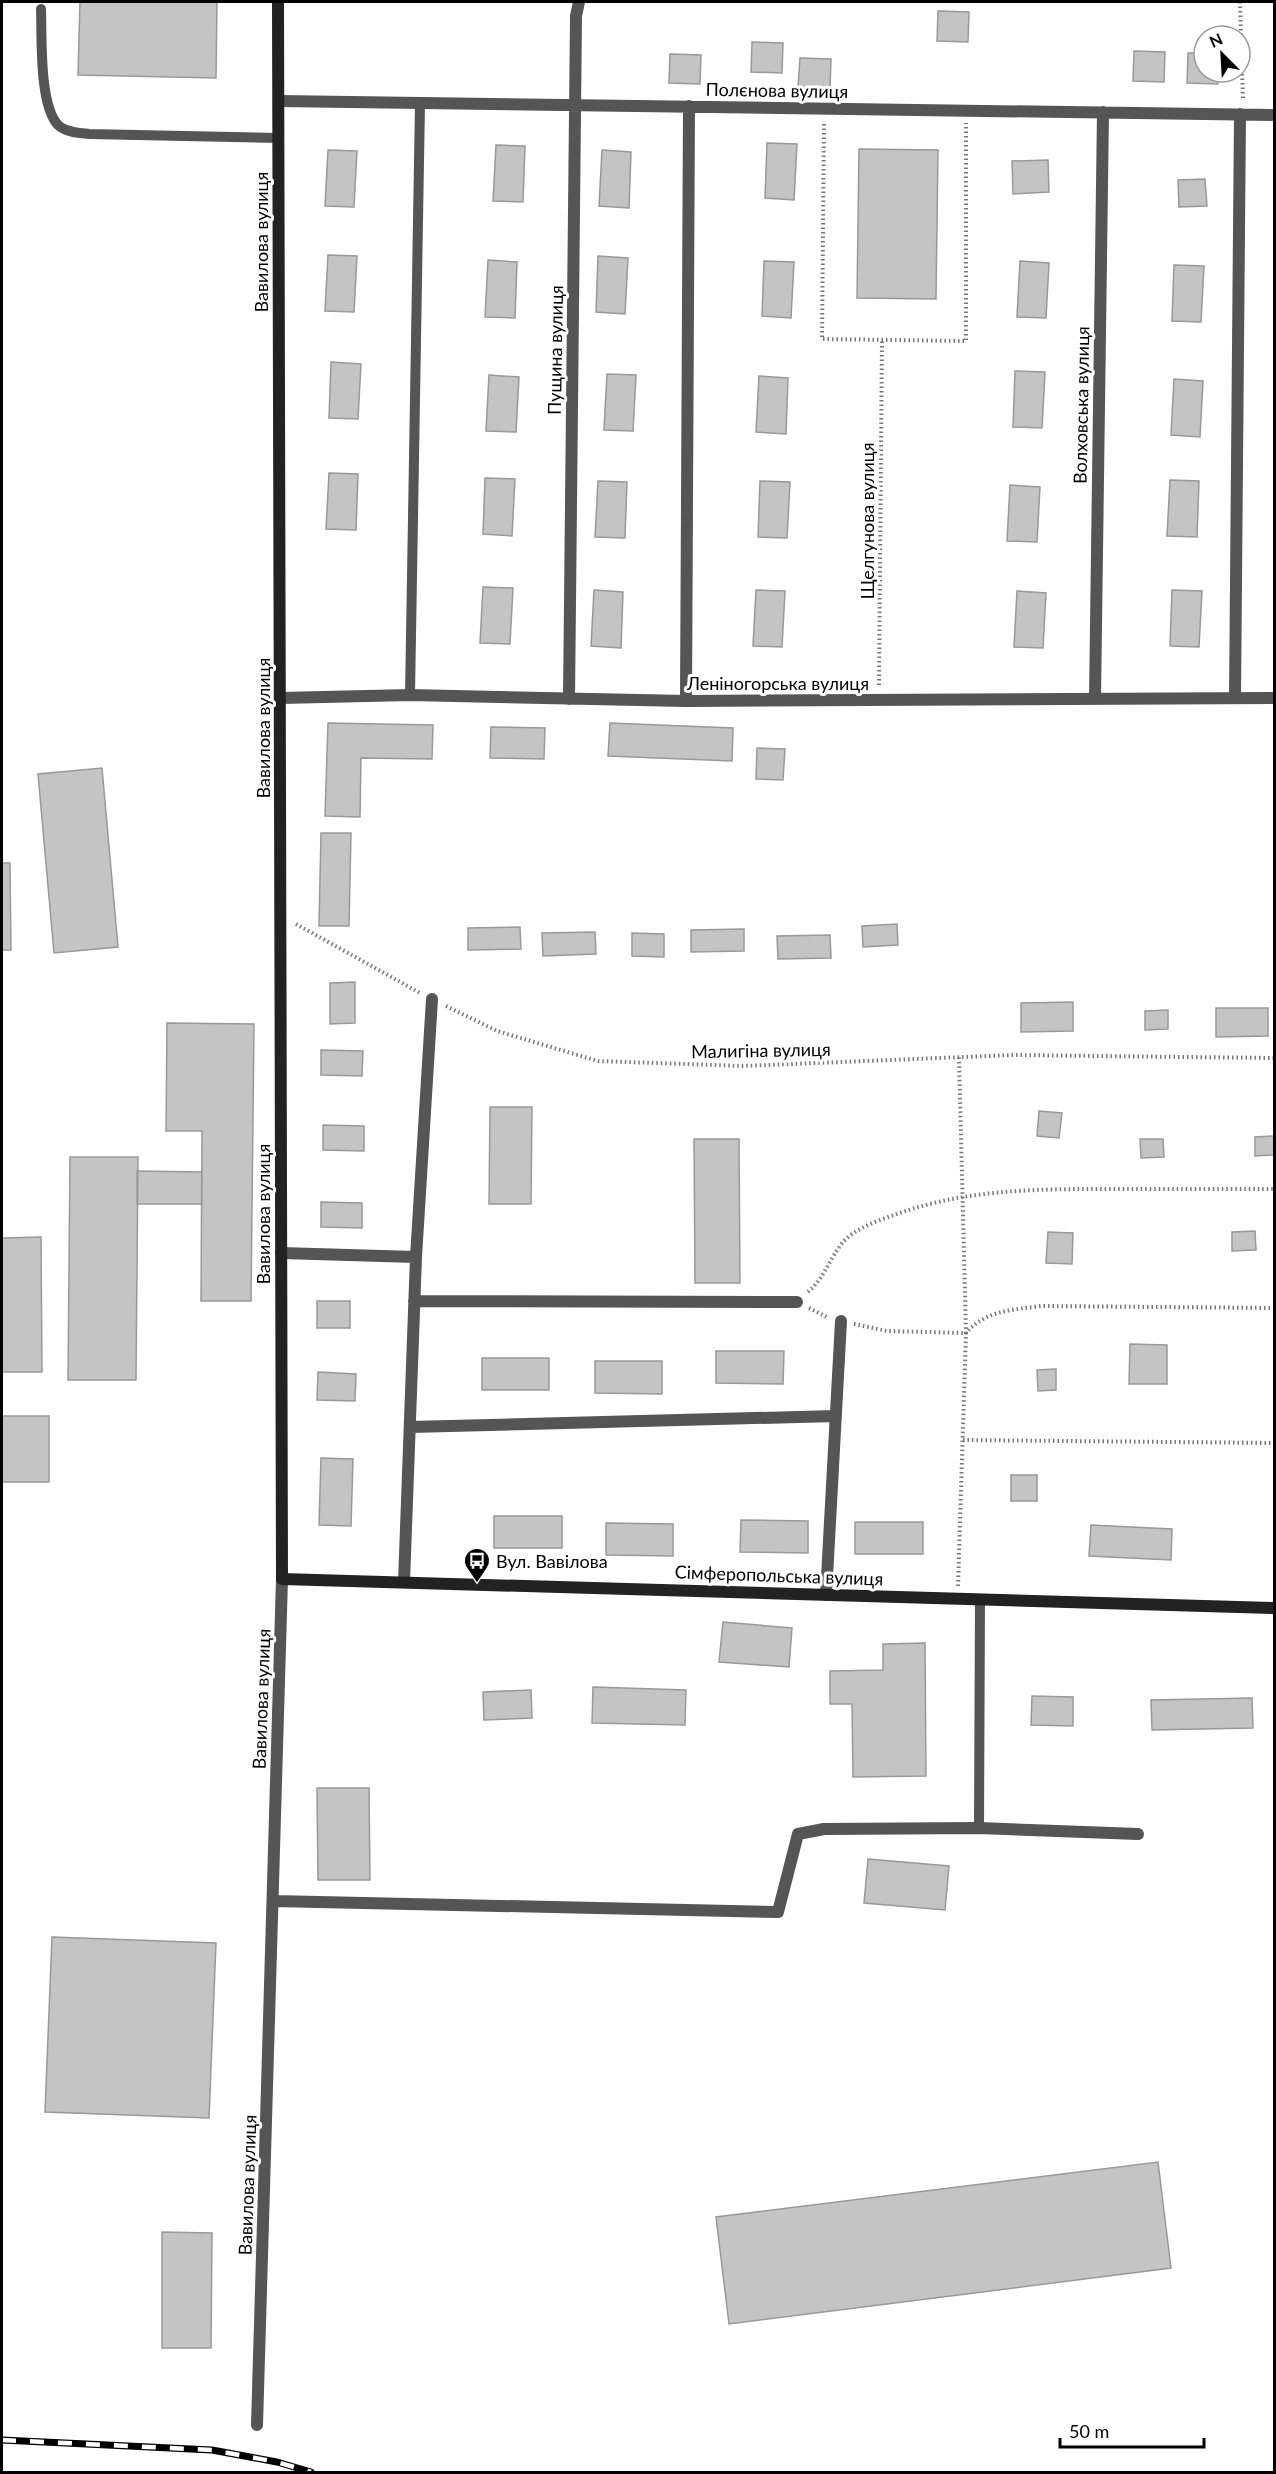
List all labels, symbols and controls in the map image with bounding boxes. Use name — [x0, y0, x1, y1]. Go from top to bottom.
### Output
north arrow — [1192, 24, 1252, 84]
text: N — [1206, 29, 1225, 51]
street label: Полєнова вулиця — [705, 78, 849, 102]
street label: Вавилова вулиця — [250, 172, 272, 312]
street label: Пущина вулиця — [543, 285, 567, 415]
street label: Волховська вулиця — [1069, 326, 1093, 484]
street label: Щелгунова вулиця — [856, 442, 878, 600]
street label: Вавилова вулиця — [252, 658, 274, 798]
street label: Леніногорська вулиця — [686, 672, 869, 694]
street label: Малигіна вулиця — [691, 1038, 831, 1062]
street label: Вавилова вулиця — [252, 1144, 274, 1284]
bus stop icon: Вул. Вавілова — [462, 1546, 492, 1584]
place label: Вул. Вавілова — [496, 1550, 608, 1572]
street label: Сімферопольська вулиця — [674, 1560, 884, 1590]
street label: Вавилова вулиця — [248, 1628, 274, 1770]
street label: Вавилова вулиця — [234, 2114, 260, 2256]
scale bar — [1060, 2411, 1204, 2449]
text: 50 m — [1069, 2420, 1109, 2442]

